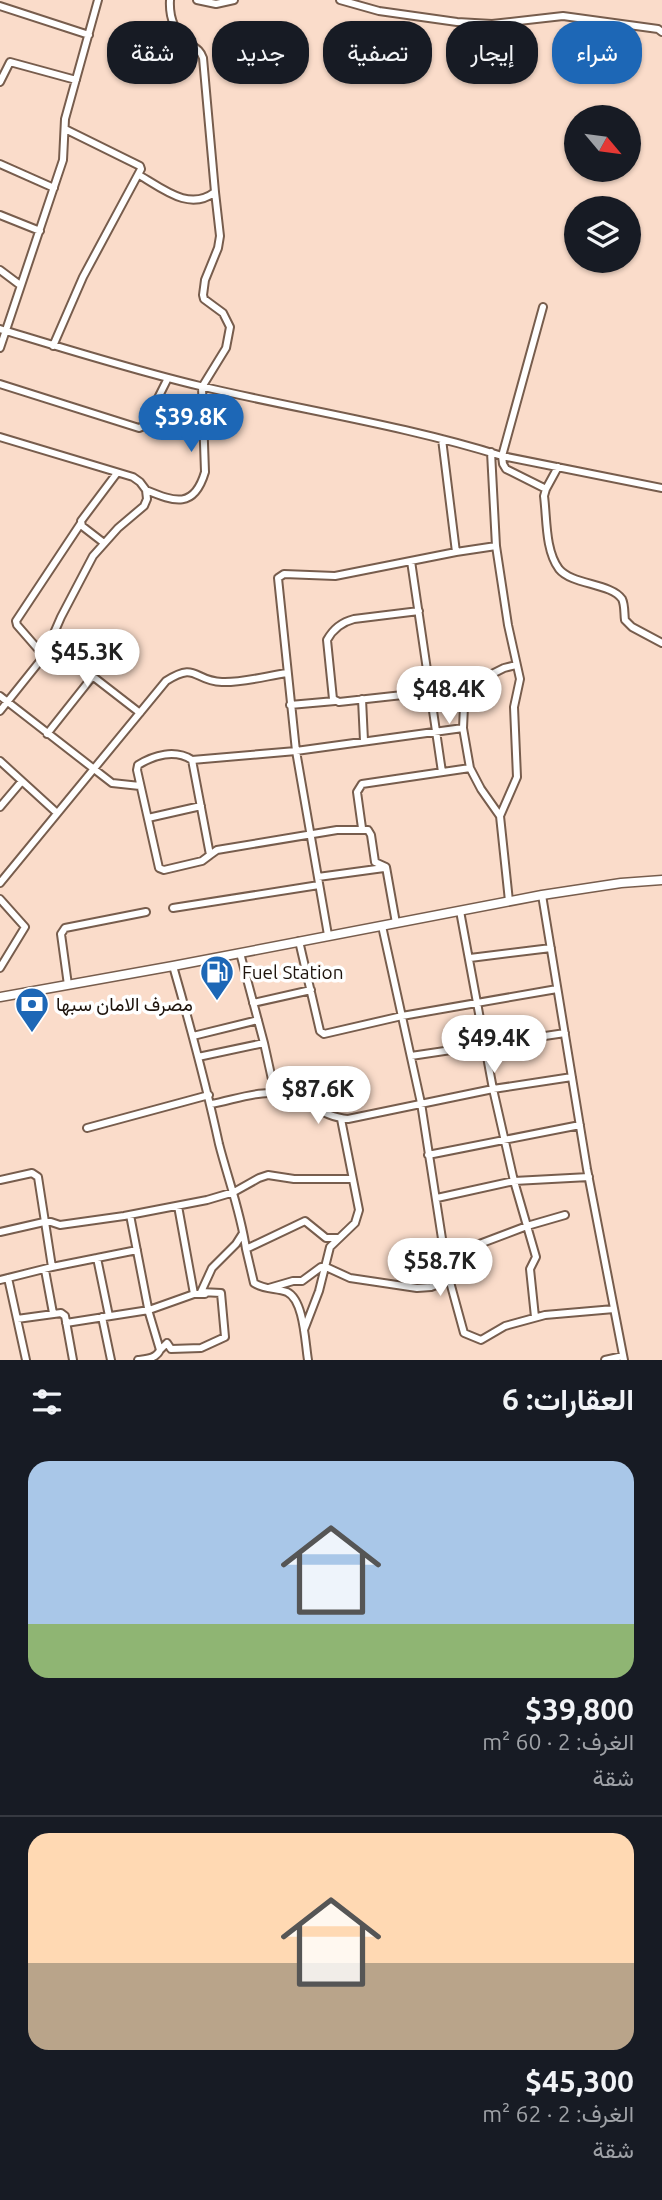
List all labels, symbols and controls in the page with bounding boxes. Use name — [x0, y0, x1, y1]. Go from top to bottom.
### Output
chip: شقة — [107, 21, 198, 84]
chip: جديد — [212, 21, 309, 84]
chip: تصفية — [323, 21, 432, 84]
chip: إيجار — [446, 21, 538, 84]
chip: شراء — [552, 21, 642, 84]
north arrow — [564, 105, 640, 182]
map controls — [564, 105, 641, 273]
button: layers — [564, 196, 641, 273]
pin: $39.8K — [134, 394, 248, 454]
text: $39.8K — [155, 404, 227, 429]
pin: $45.3K — [30, 630, 144, 689]
text: $45.3K — [51, 639, 123, 664]
pin: $48.4K — [392, 666, 506, 726]
text: $48.4K — [413, 676, 485, 701]
fuel station icon: Fuel Station — [198, 953, 236, 1002]
place label: Fuel Station — [242, 961, 344, 983]
bank icon: مصرف الامان سبها — [13, 985, 51, 1034]
place label: مصرف الامان سبها — [56, 993, 193, 1016]
pin: $49.4K — [437, 1016, 551, 1075]
text: $49.4K — [458, 1025, 530, 1050]
pin: $87.6K — [261, 1066, 375, 1126]
text: $87.6K — [282, 1076, 354, 1101]
pin: $58.7K — [383, 1238, 497, 1298]
text: $58.7K — [404, 1248, 476, 1273]
text: العقارات: 6 — [502, 1382, 634, 1416]
icon: filters — [28, 1383, 66, 1421]
icon: home — [268, 1507, 394, 1633]
text: $39,800 — [525, 1692, 634, 1726]
text: الغرف: 2 · 60 m² — [482, 1729, 634, 1754]
text: شقة — [592, 1765, 634, 1790]
icon: home — [268, 1879, 394, 2005]
text: $45,300 — [525, 2064, 634, 2098]
text: الغرف: 2 · 62 m² — [482, 2101, 634, 2126]
text: شقة — [592, 2137, 634, 2162]

